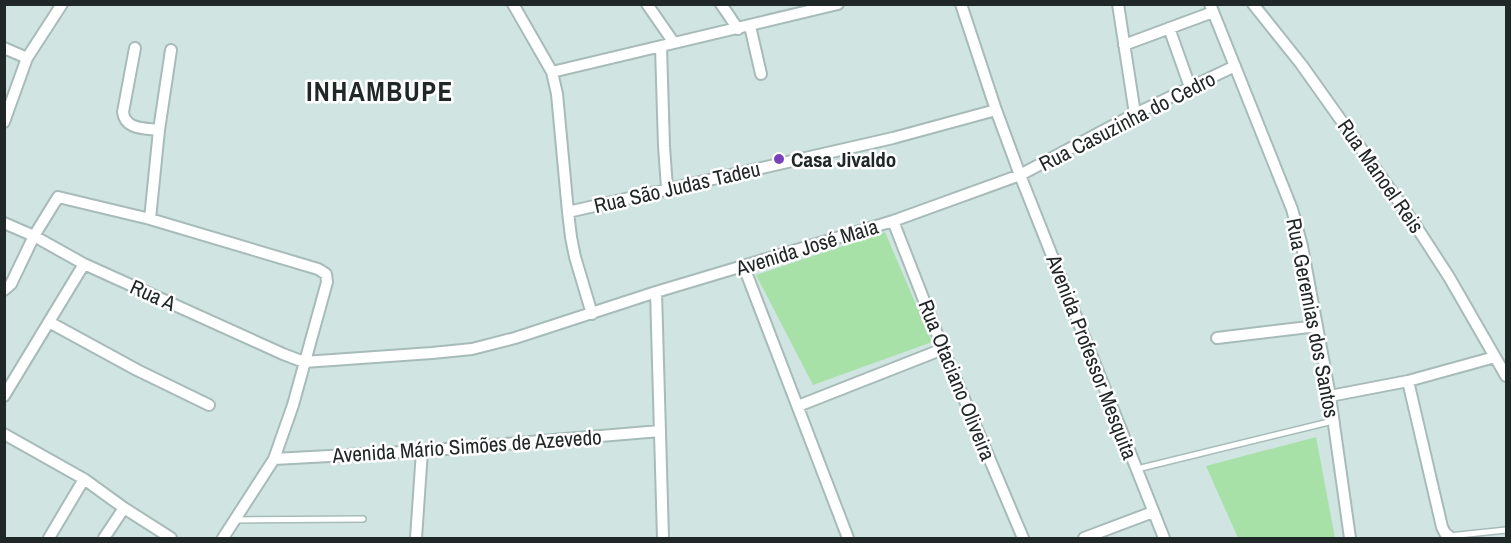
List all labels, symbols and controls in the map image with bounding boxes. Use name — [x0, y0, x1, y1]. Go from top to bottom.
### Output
street label: Rua Casuzinha do Cedro — [1034, 64, 1220, 178]
district label: INHAMBUPE — [306, 73, 454, 109]
street label: Rua Manoel Reis — [1331, 113, 1431, 239]
place label: Casa Jivaldo — [791, 145, 896, 174]
marker: Casa Jivaldo — [772, 152, 786, 166]
street label: Rua São Judas Tadeu — [591, 154, 763, 220]
street label: Avenida José Maia — [731, 212, 882, 283]
street label: Rua Geremias dos Santos — [1279, 216, 1347, 420]
street label: Avenida Professor Mesquita — [1039, 250, 1145, 464]
street label: Rua A — [126, 272, 181, 318]
street label: Rua Otaciano Oliveira — [911, 295, 1003, 465]
street label: Avenida Mário Simões de Azevedo — [330, 422, 603, 470]

